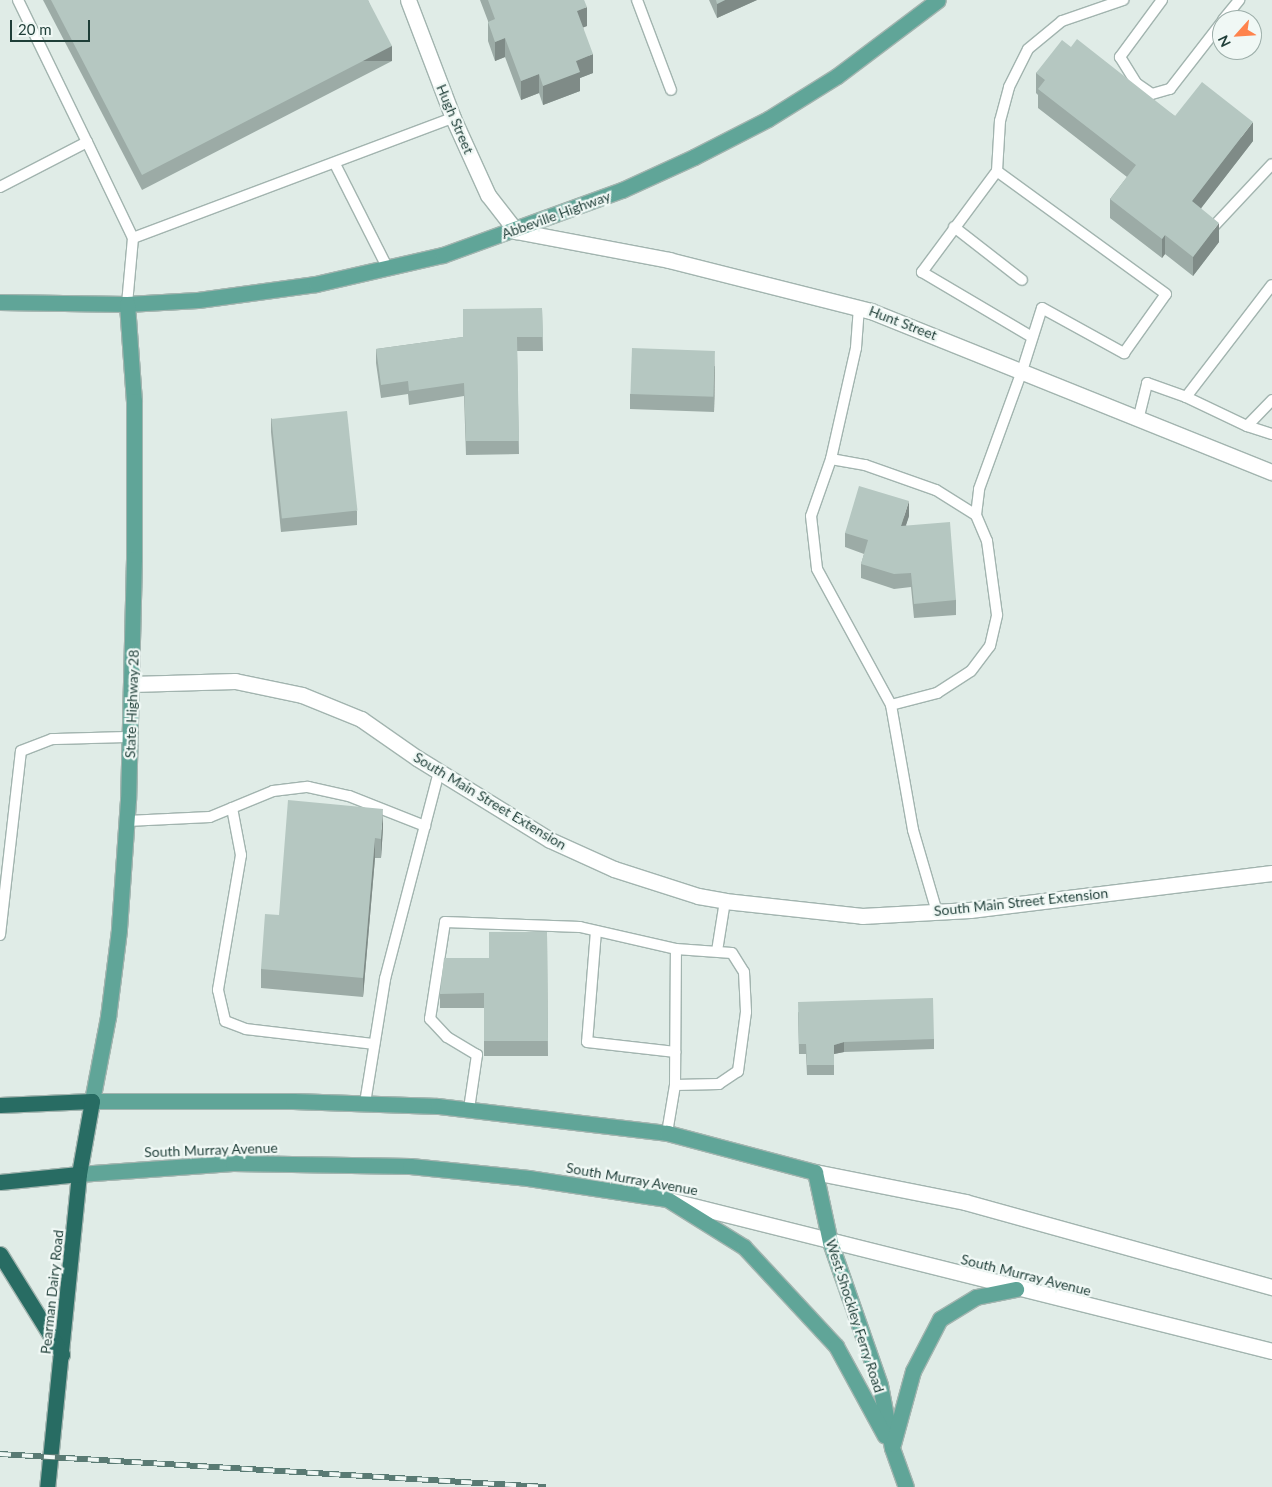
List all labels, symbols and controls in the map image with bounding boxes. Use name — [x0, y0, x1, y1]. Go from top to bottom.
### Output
scale bar — [12, 10, 92, 42]
north arrow — [1212, 10, 1262, 60]
text: 20 m — [18, 20, 52, 38]
text: N — [1214, 33, 1234, 50]
street label: Hugh Street — [433, 82, 477, 156]
street label: Abbeville Highway — [499, 188, 613, 242]
street label: Hunt Street — [867, 302, 939, 344]
street label: State Highway 28 — [122, 649, 142, 759]
street label: South Main Street Extension — [411, 749, 569, 853]
street label: South Main Street Extension — [933, 884, 1109, 920]
street label: South Murray Avenue — [144, 1139, 278, 1161]
street label: South Murray Avenue — [564, 1159, 700, 1199]
street label: Pearman Dairy Road — [37, 1229, 67, 1355]
street label: West Shockley Ferry Road — [822, 1237, 888, 1395]
street label: South Murray Avenue — [959, 1251, 1093, 1299]

